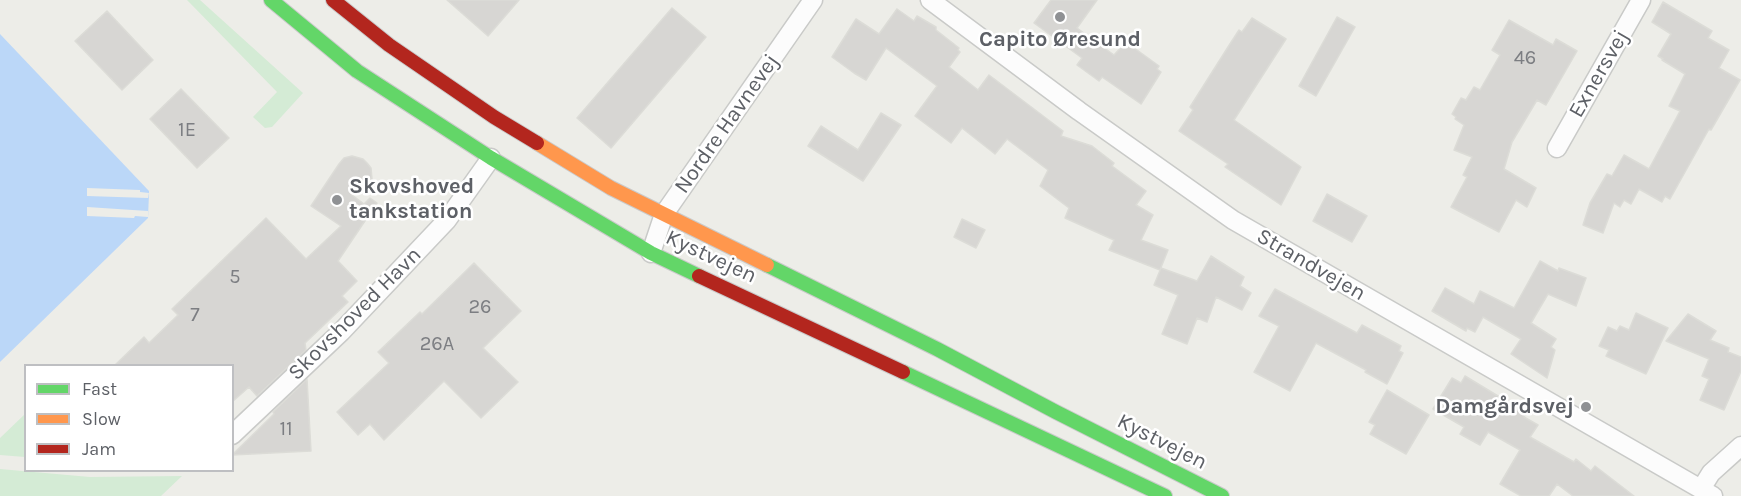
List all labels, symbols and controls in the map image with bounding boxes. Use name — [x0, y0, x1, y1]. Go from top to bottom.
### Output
marker: Capito Øresund — [1053, 10, 1067, 24]
street label: Exnersvej — [1563, 25, 1635, 123]
place label: Capito Øresund — [979, 27, 1141, 53]
house number: 46 — [1514, 46, 1536, 70]
street label: Nordre Havnevej — [669, 49, 785, 199]
house number: 1E — [178, 118, 196, 142]
place label: Skovshoved tankstation — [349, 174, 474, 226]
marker: Skovshoved tankstation — [330, 193, 344, 207]
street label: Strandvejen — [1252, 223, 1370, 307]
street label: Kystvejen — [661, 224, 761, 290]
street label: Skovshoved Havn — [283, 242, 427, 386]
house number: 5 — [229, 265, 241, 289]
house number: 26 — [468, 295, 492, 319]
house number: 7 — [190, 303, 200, 327]
house number: 26A — [420, 332, 454, 356]
legend — [24, 364, 234, 472]
text: Fast — [82, 378, 117, 400]
place label: Damgårdsvej — [1435, 394, 1574, 420]
marker: Damgårdsvej — [1579, 400, 1593, 414]
text: Slow — [82, 408, 121, 430]
street label: Kystvejen — [1113, 408, 1211, 476]
house number: 11 — [279, 417, 293, 441]
text: Jam — [82, 438, 116, 460]

